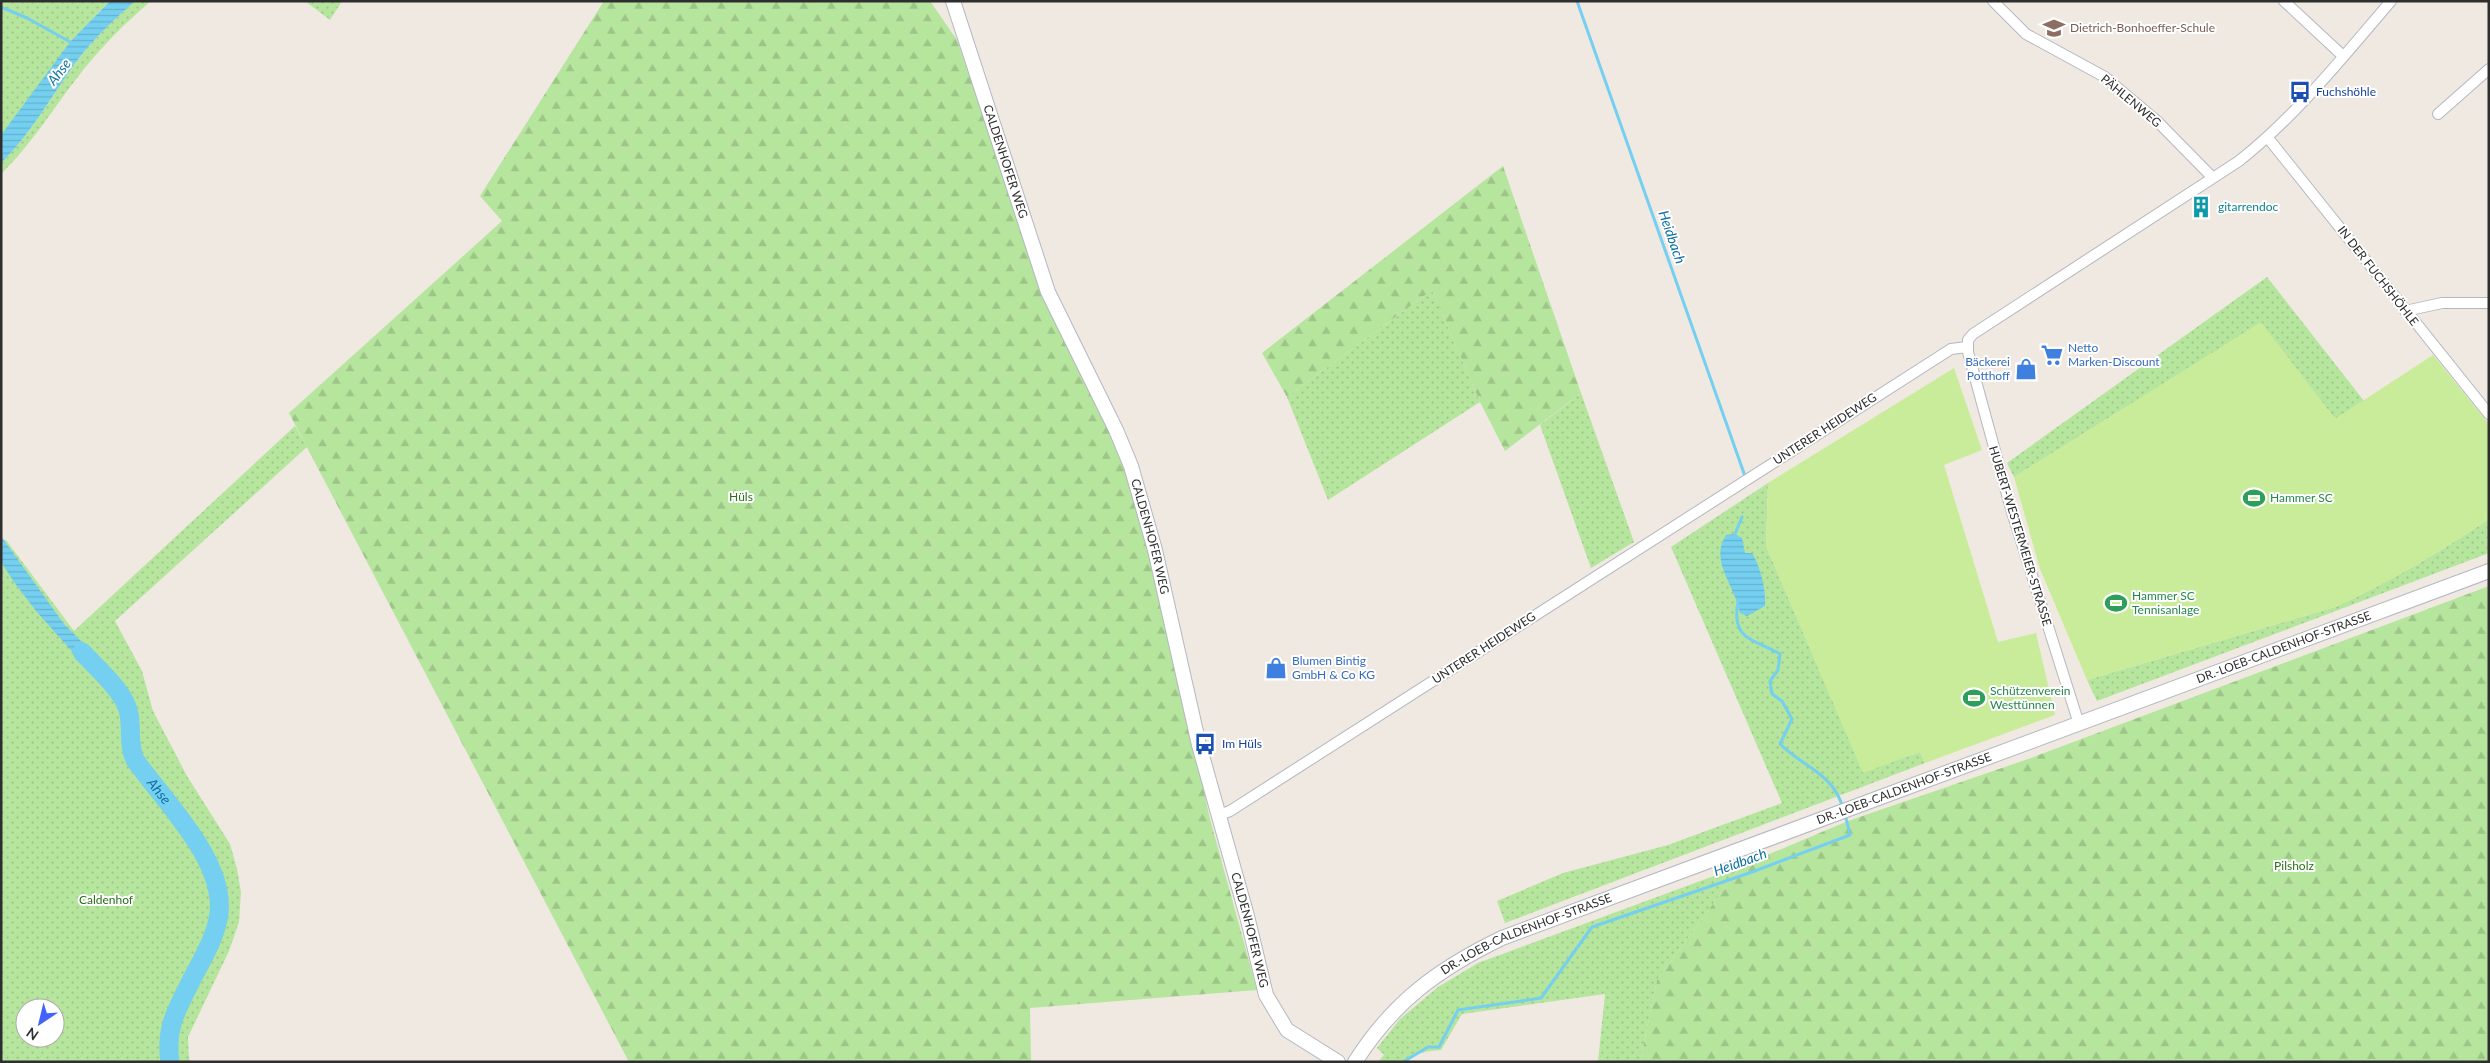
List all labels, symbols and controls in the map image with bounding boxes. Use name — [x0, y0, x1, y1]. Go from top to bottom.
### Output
school or university icon: Dietrich-Bonhoeffer-Schule — [2041, 15, 2067, 41]
place label: Dietrich-Bonhoeffer-Schule — [2070, 20, 2215, 35]
water label: Ahse — [43, 55, 74, 89]
street label: PÄHLENWEG — [2098, 71, 2165, 130]
bus stop icon: Fuchshöhle — [2287, 79, 2313, 105]
place label: Fuchshöhle — [2316, 84, 2376, 99]
street label: CALDENHOFER WEG — [980, 103, 1032, 220]
building icon: gitarrendoc — [2188, 194, 2214, 220]
place label: gitarrendoc — [2218, 199, 2278, 214]
water label: Heidbach — [1655, 208, 1690, 266]
street label: IN DER FUCHSHÖHLE — [2335, 223, 2422, 329]
place label: Netto Marken-Discount — [2068, 340, 2160, 369]
supermarket icon: Netto Marken-Discount — [2039, 342, 2065, 368]
place label: Bäckerei Potthoff — [1965, 354, 2010, 383]
shop icon: Bäckerei Potthoff — [2013, 356, 2039, 382]
street label: UNTERER HEIDEWEG — [1770, 389, 1880, 468]
street label: HUBERT-WESTERMEIER-STRASSE — [1986, 444, 2055, 628]
street label: CALDENHOFER WEG — [1128, 477, 1173, 596]
sports icon: Hammer SC — [2241, 485, 2267, 511]
park label: Hüls — [729, 489, 753, 504]
place label: Hammer SC — [2270, 490, 2333, 505]
place label: Hammer SC Tennisanlage — [2132, 588, 2199, 617]
sports icon: Hammer SC Tennisanlage — [2103, 590, 2129, 616]
street label: UNTERER HEIDEWEG — [1429, 608, 1539, 687]
street label: DR.-LOEB-CALDENHOF-STRASSE — [2194, 608, 2373, 686]
place label: Blumen Bintig GmbH & Co KG — [1292, 653, 1375, 682]
shop icon: Blumen Bintig GmbH & Co KG — [1263, 655, 1289, 681]
place label: Schützenverein Westtünnen — [1990, 683, 2071, 712]
sports icon: Schützenverein Westtünnen — [1961, 685, 1987, 711]
bus stop icon: Im Hüls — [1192, 731, 1218, 757]
place label: Im Hüls — [1222, 736, 1262, 751]
street label: DR.-LOEB-CALDENHOF-STRASSE — [1814, 749, 1993, 827]
water label: Ahse — [143, 774, 175, 808]
water label: Heidbach — [1711, 844, 1769, 879]
park label: Pilsholz — [2274, 858, 2314, 873]
street label: CALDENHOFER WEG — [1228, 870, 1272, 989]
street label: DR.-LOEB-CALDENHOF-STRASSE — [1438, 890, 1614, 978]
park label: Caldenhof — [79, 892, 134, 907]
north arrow — [15, 998, 65, 1048]
text: N — [23, 1024, 42, 1044]

